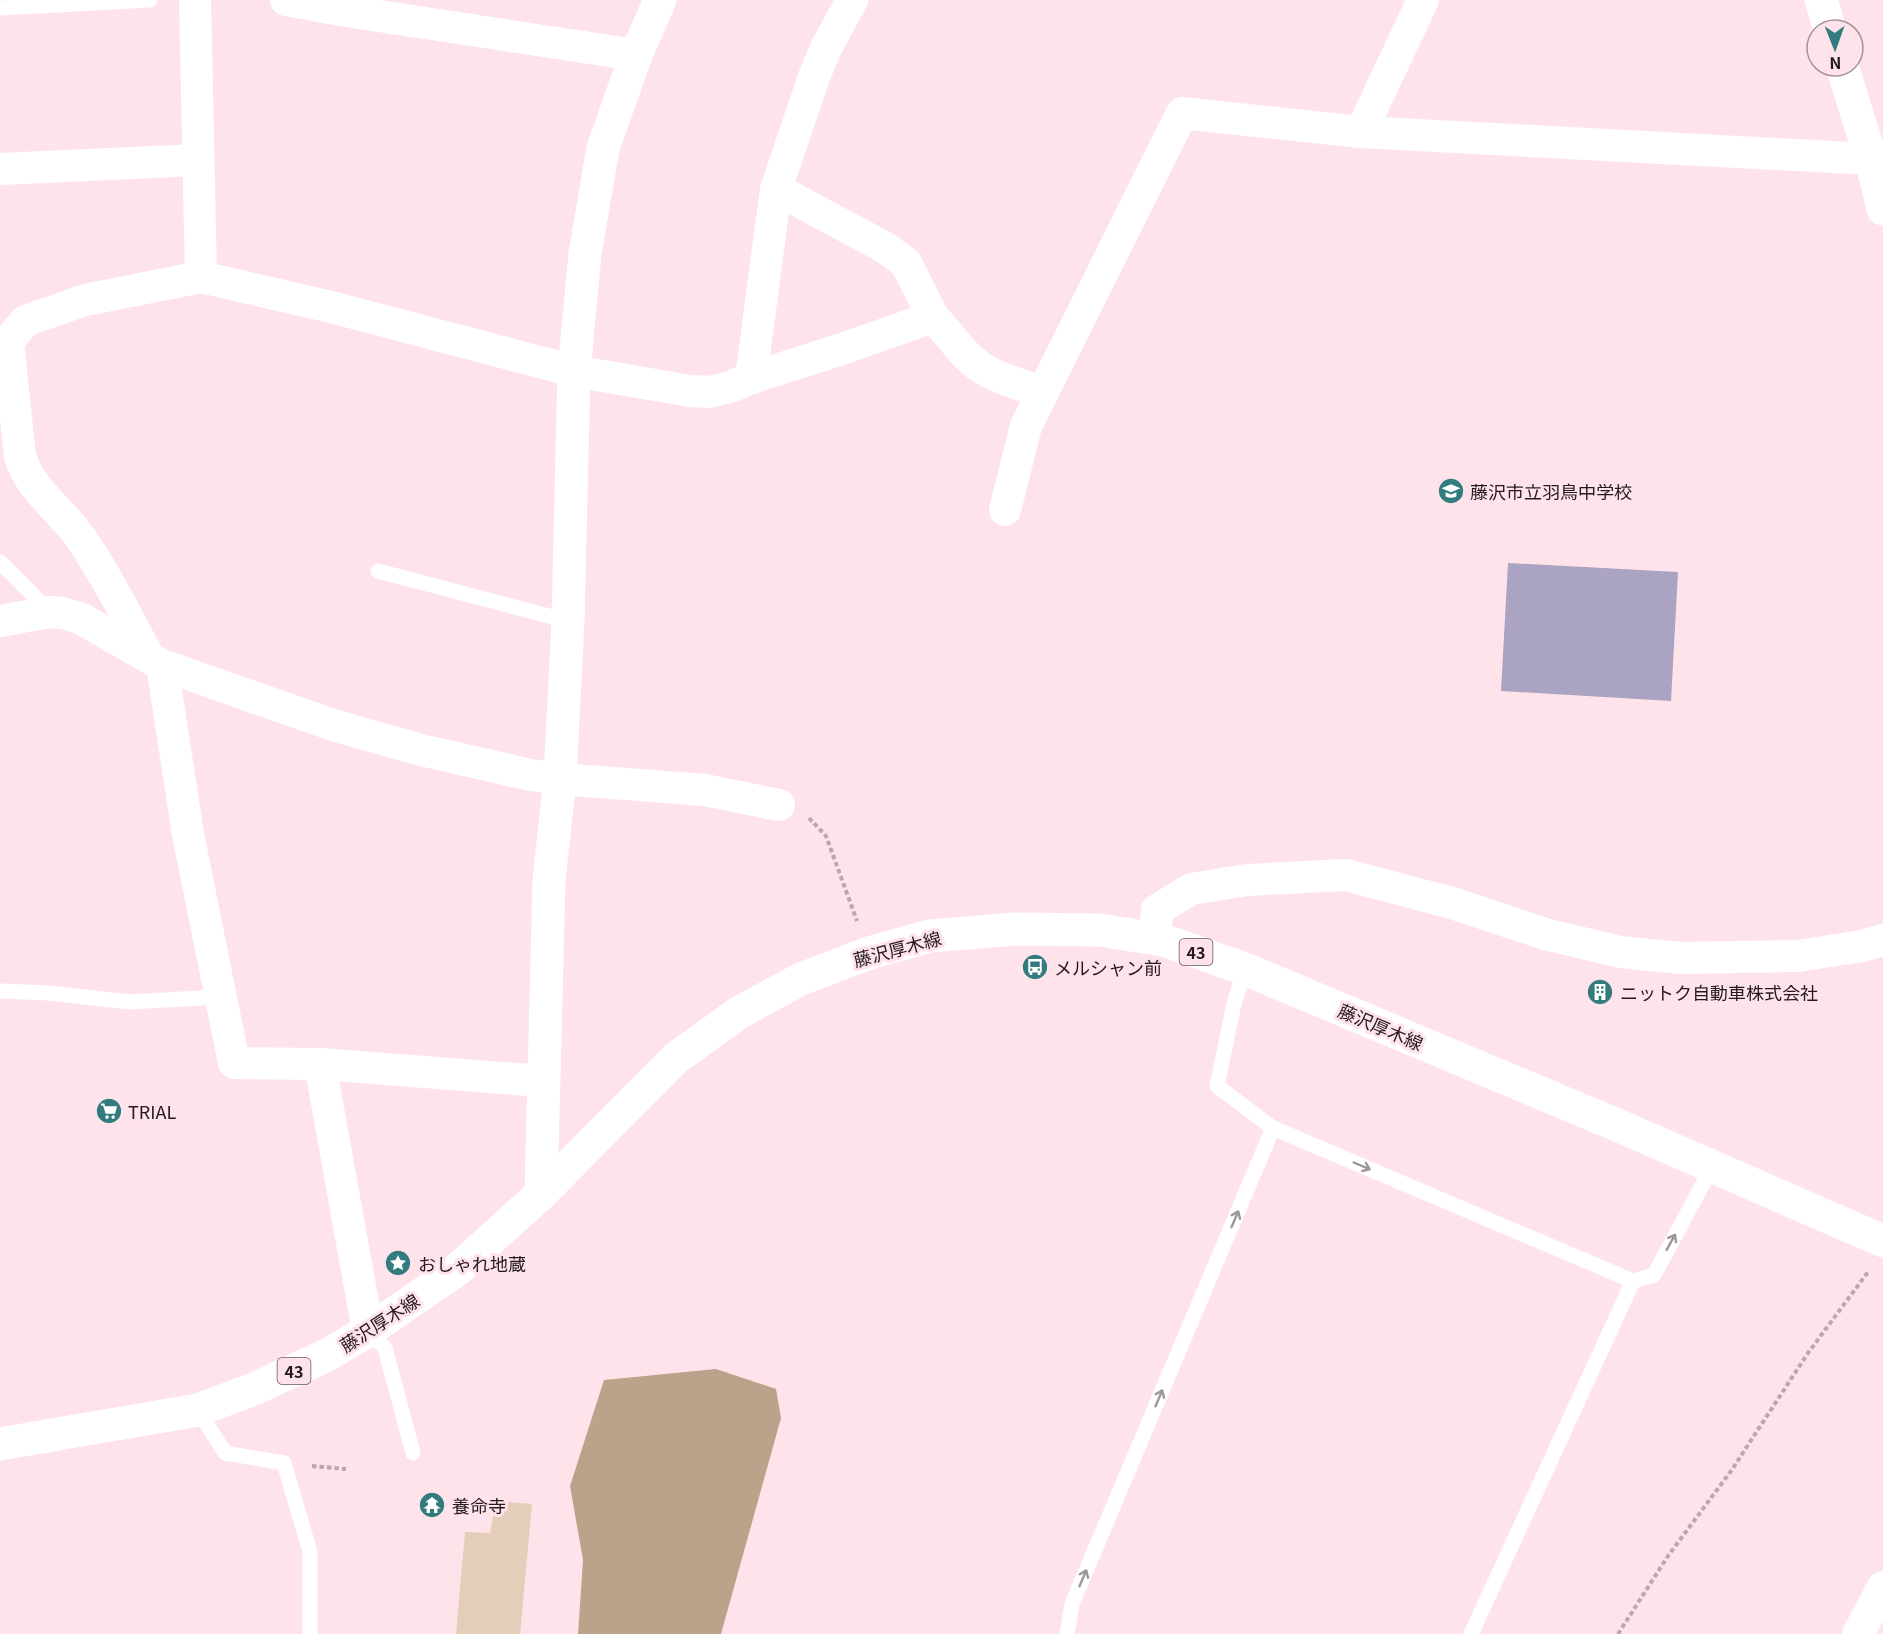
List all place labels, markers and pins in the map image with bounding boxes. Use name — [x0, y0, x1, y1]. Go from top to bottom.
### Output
school or university icon: 藤沢市立羽鳥中学校 — [1436, 476, 1466, 506]
place label: 藤沢市立羽鳥中学校 — [1470, 478, 1632, 504]
bus stop icon: メルシャン前 — [1020, 952, 1050, 982]
place label: メルシャン前 — [1054, 954, 1162, 980]
building icon: ニットク自動車株式会社 — [1585, 977, 1615, 1007]
place label: ニットク自動車株式会社 — [1620, 979, 1818, 1005]
supermarket icon: TRIAL — [94, 1096, 124, 1126]
place label: TRIAL — [128, 1098, 176, 1124]
place icon: おしゃれ地蔵 — [383, 1248, 413, 1278]
place label: おしゃれ地蔵 — [418, 1250, 526, 1276]
temple icon: 養命寺 — [417, 1490, 447, 1520]
place label: 養命寺 — [452, 1492, 506, 1518]

